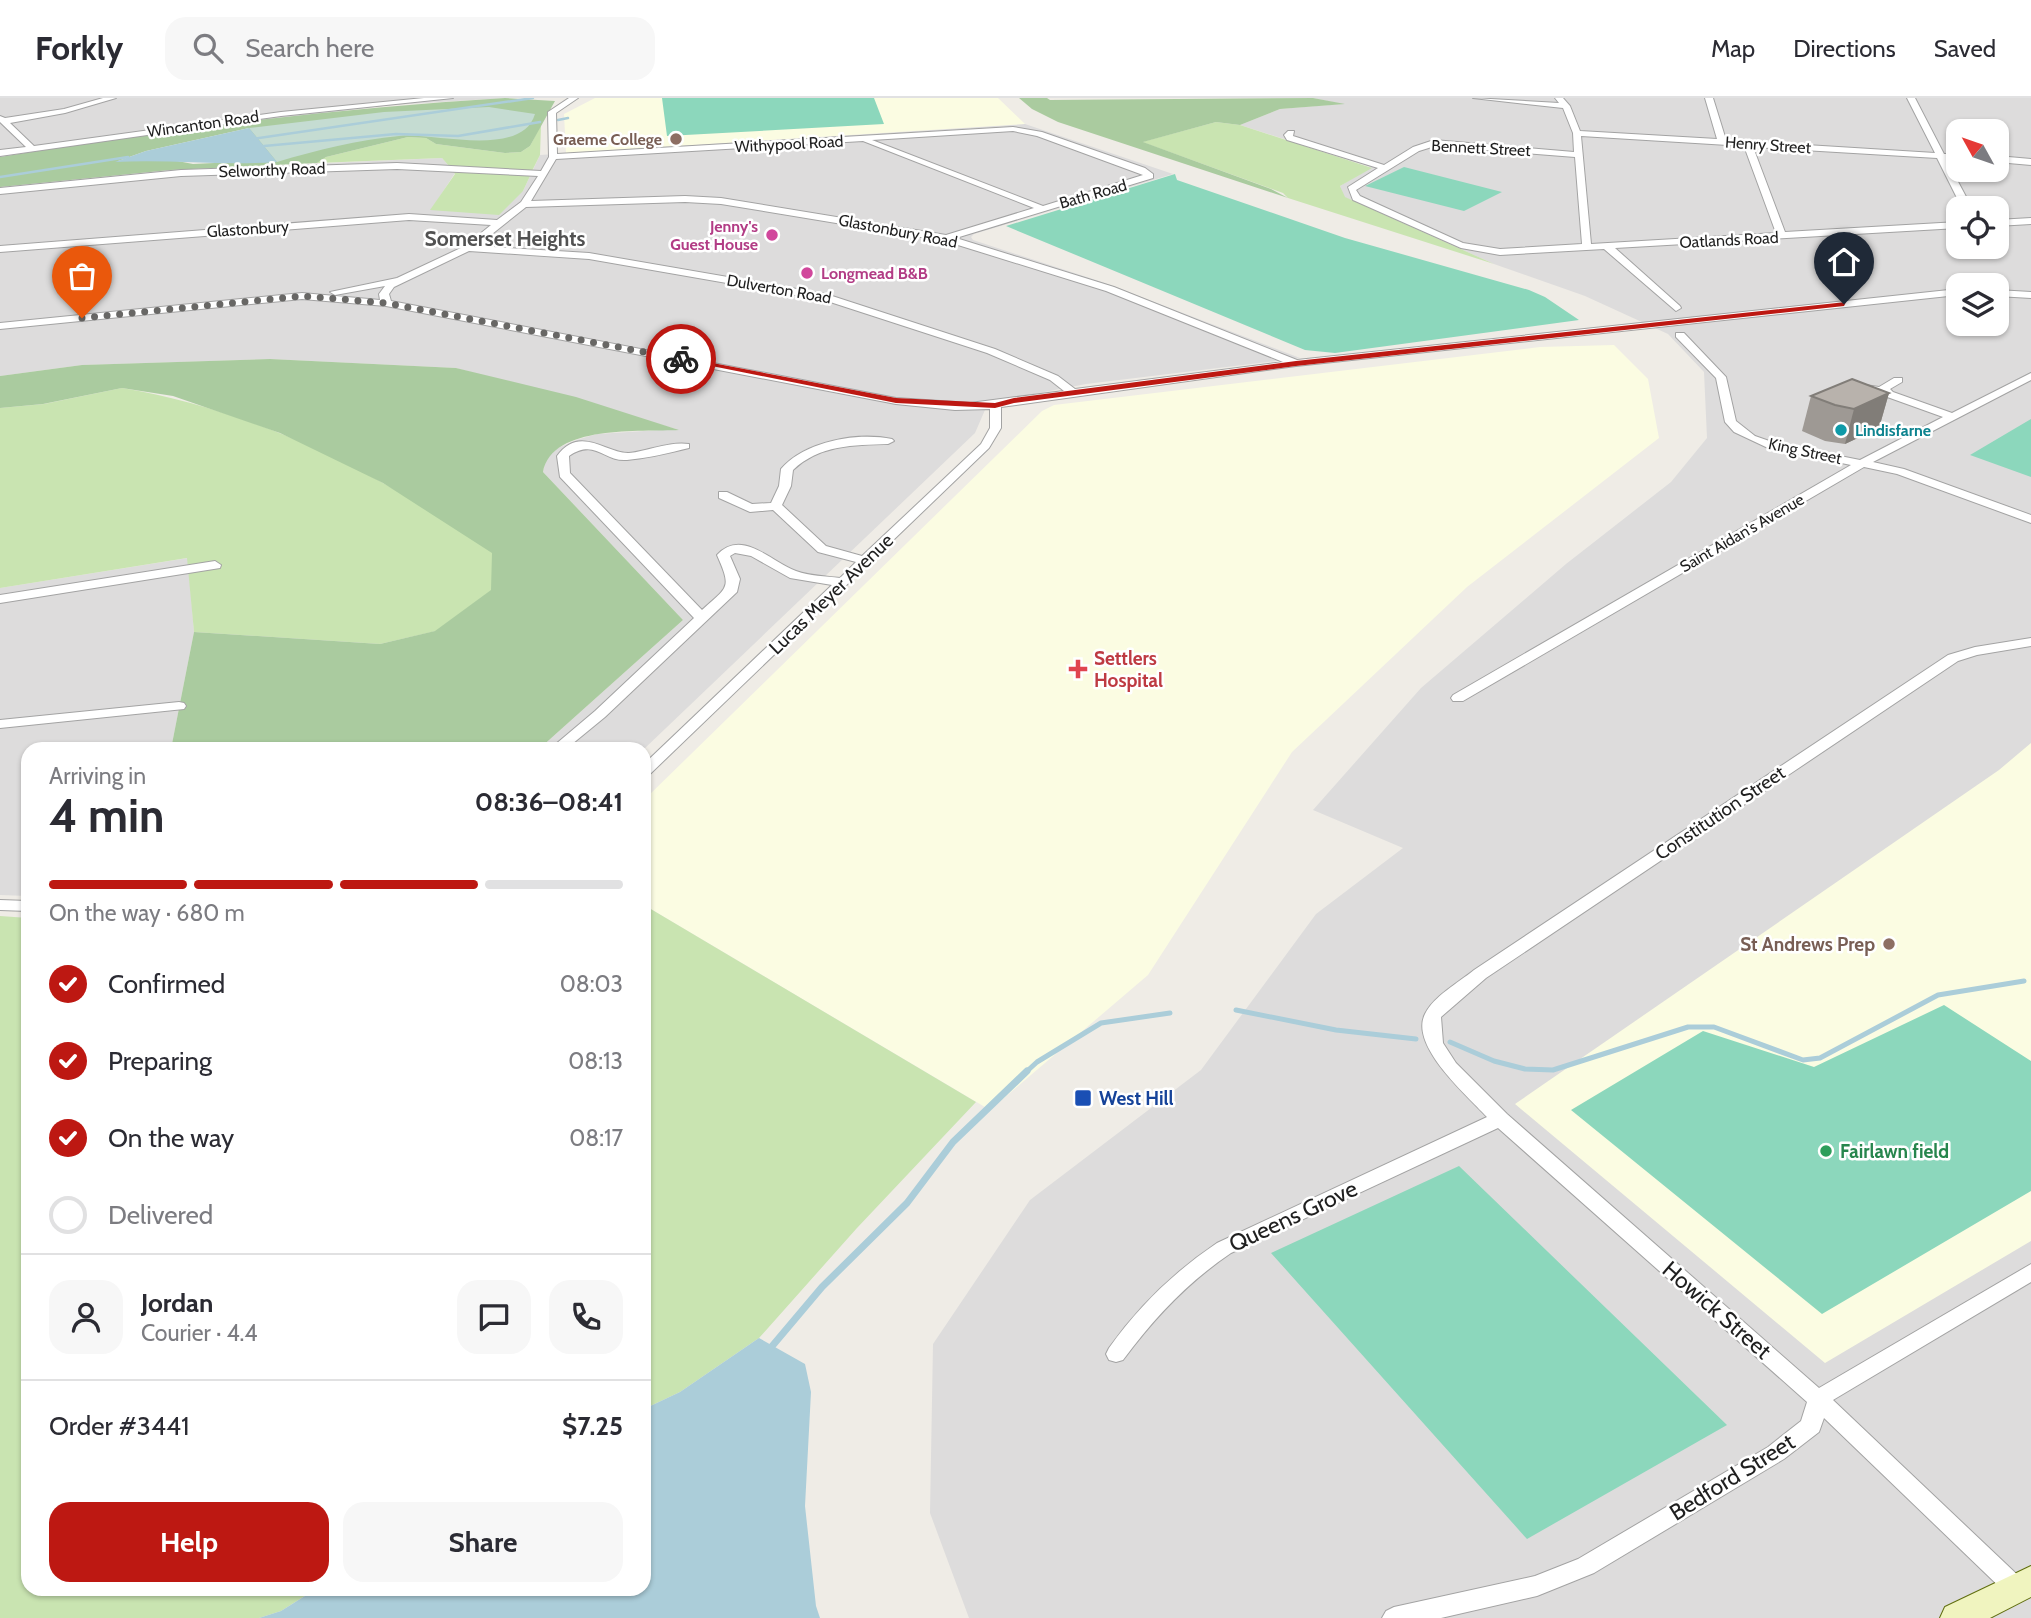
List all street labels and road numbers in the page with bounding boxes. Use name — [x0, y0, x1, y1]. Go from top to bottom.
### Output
street label: Wincanton Road — [146, 107, 260, 141]
street label: Withypool Road — [734, 132, 844, 156]
street label: Henry Street — [1724, 133, 1812, 158]
street label: Bennett Street — [1431, 136, 1532, 160]
street label: Selworthy Road — [218, 159, 326, 181]
street label: Bath Road — [1057, 175, 1129, 213]
street label: Glastonbury Road — [837, 210, 959, 252]
street label: Glastonbury — [206, 217, 290, 241]
street label: Oatlands Road — [1679, 228, 1779, 252]
street label: Dulverton Road — [725, 270, 833, 308]
street label: King Street — [1767, 434, 1844, 468]
street label: Saint Aidan's Avenue — [1677, 490, 1807, 576]
street label: Lucas Meyer Avenue — [764, 529, 898, 659]
street label: Constitution Street — [1651, 761, 1790, 865]
street label: Queens Grove — [1224, 1174, 1362, 1258]
street label: Howick Street — [1657, 1255, 1777, 1365]
street label: Bedford Street — [1664, 1427, 1800, 1527]

